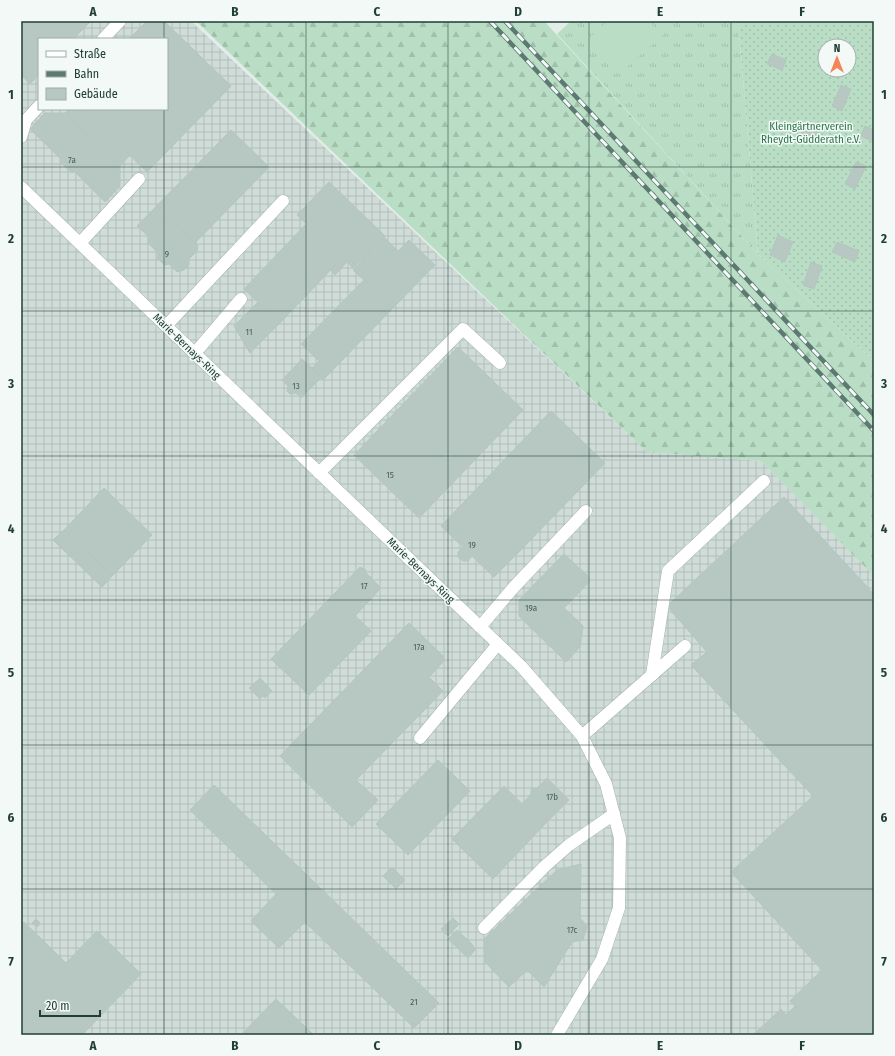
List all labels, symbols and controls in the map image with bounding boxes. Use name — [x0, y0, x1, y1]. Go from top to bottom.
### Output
text: A — [88, 4, 97, 19]
text: B — [231, 4, 239, 19]
text: C — [374, 4, 381, 19]
text: D — [514, 4, 522, 19]
text: E — [657, 4, 663, 19]
text: F — [799, 4, 805, 19]
legend — [38, 38, 168, 110]
north arrow — [817, 38, 857, 78]
text: N — [834, 42, 840, 55]
text: Straße — [74, 47, 106, 61]
text: Bahn — [74, 67, 99, 81]
text: 1 — [8, 87, 14, 102]
text: Gebäude — [74, 87, 118, 101]
text: 1 — [881, 87, 887, 102]
park label: Kleingärtnerverein Rheydt-Güdderath e.V. — [761, 120, 861, 146]
house number: 7a — [68, 155, 76, 165]
text: 2 — [7, 231, 14, 246]
text: 2 — [880, 231, 887, 246]
house number: 9 — [165, 249, 169, 259]
street label: Marie-Bernays-Ring — [150, 311, 224, 382]
house number: 11 — [246, 327, 252, 337]
text: 3 — [7, 376, 14, 391]
text: 3 — [880, 376, 887, 391]
house number: 13 — [292, 381, 300, 391]
house number: 15 — [386, 470, 394, 480]
text: 4 — [8, 521, 15, 536]
text: 4 — [881, 521, 888, 536]
street label: Marie-Bernays-Ring — [384, 535, 458, 606]
house number: 19 — [468, 540, 476, 550]
house number: 17 — [360, 581, 368, 591]
house number: 19a — [525, 603, 538, 613]
house number: 17a — [413, 642, 425, 652]
text: 5 — [8, 665, 14, 680]
text: 5 — [881, 665, 887, 680]
house number: 17b — [546, 792, 558, 802]
text: 6 — [8, 810, 15, 825]
text: 6 — [881, 810, 888, 825]
house number: 17c — [567, 925, 578, 935]
text: 7 — [8, 954, 14, 969]
text: 7 — [881, 954, 887, 969]
scale bar — [40, 992, 100, 1018]
house number: 21 — [410, 997, 418, 1007]
text: 20 m — [46, 999, 70, 1013]
text: A — [88, 1038, 97, 1053]
text: B — [231, 1038, 239, 1053]
text: C — [374, 1038, 381, 1053]
text: D — [514, 1038, 522, 1053]
text: E — [657, 1038, 663, 1053]
text: F — [799, 1038, 805, 1053]

